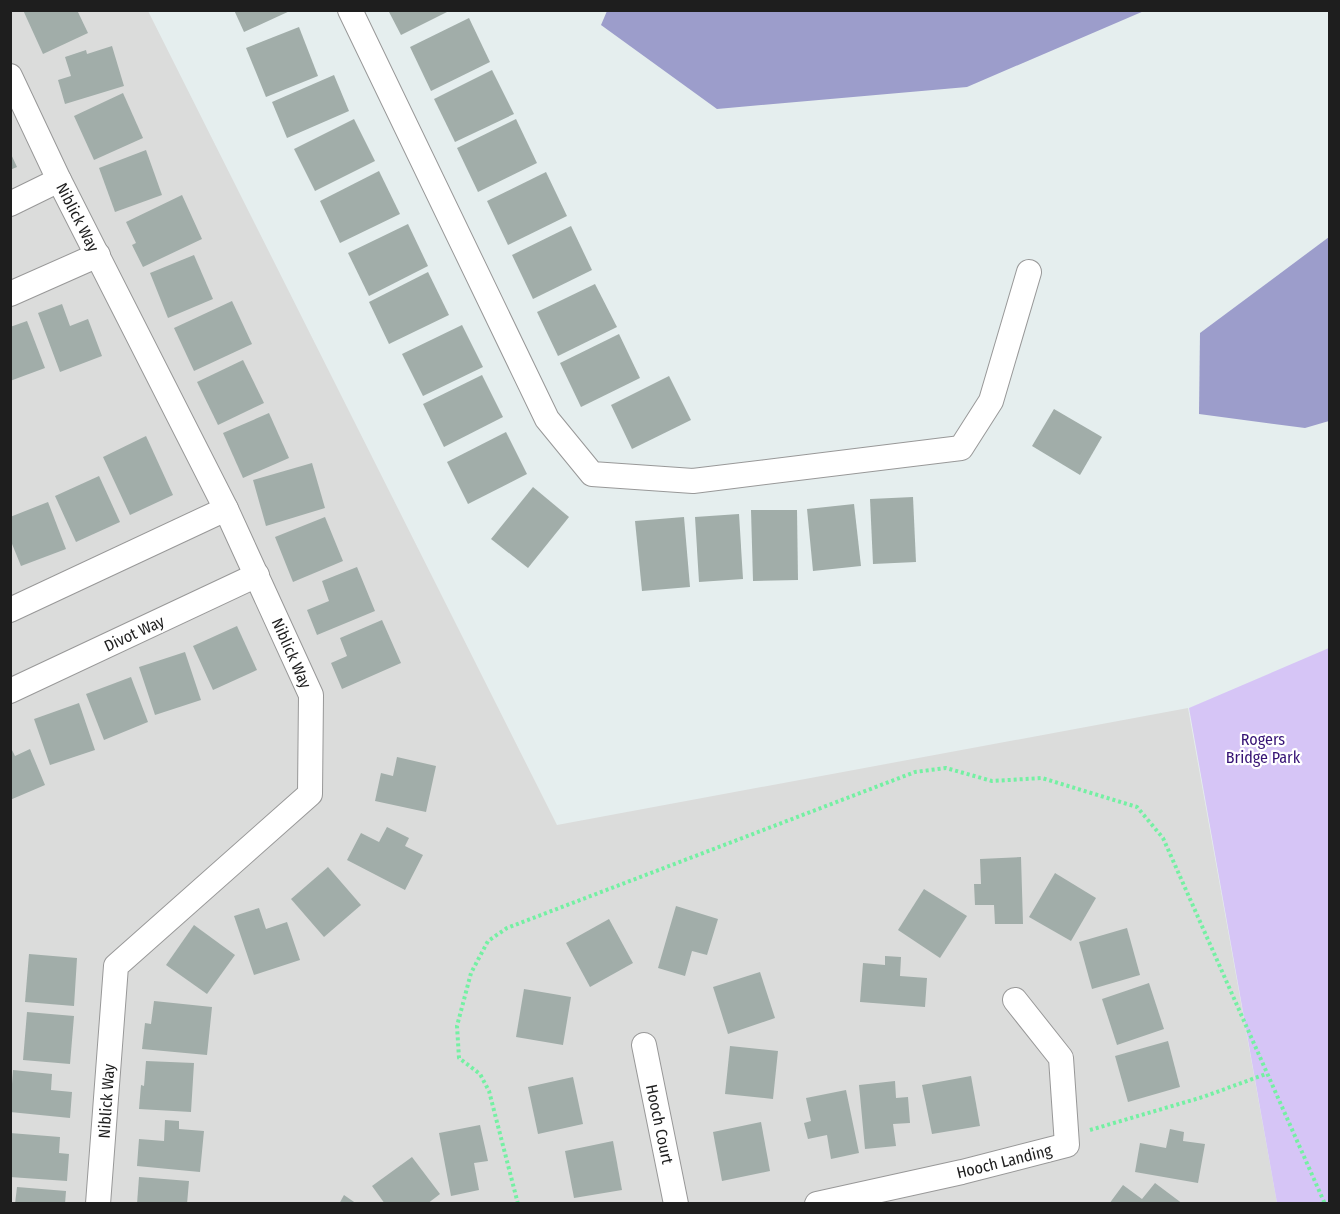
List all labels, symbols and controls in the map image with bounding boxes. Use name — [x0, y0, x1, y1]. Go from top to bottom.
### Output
street label: Niblick Way — [52, 180, 103, 256]
street label: Divot Way — [101, 611, 168, 656]
street label: Niblick Way — [268, 615, 316, 692]
park label: Rogers Bridge Park — [1226, 730, 1301, 767]
street label: Niblick Way — [94, 1062, 119, 1139]
street label: Hooch Court — [642, 1083, 677, 1166]
street label: Hooch Landing — [955, 1140, 1054, 1182]

